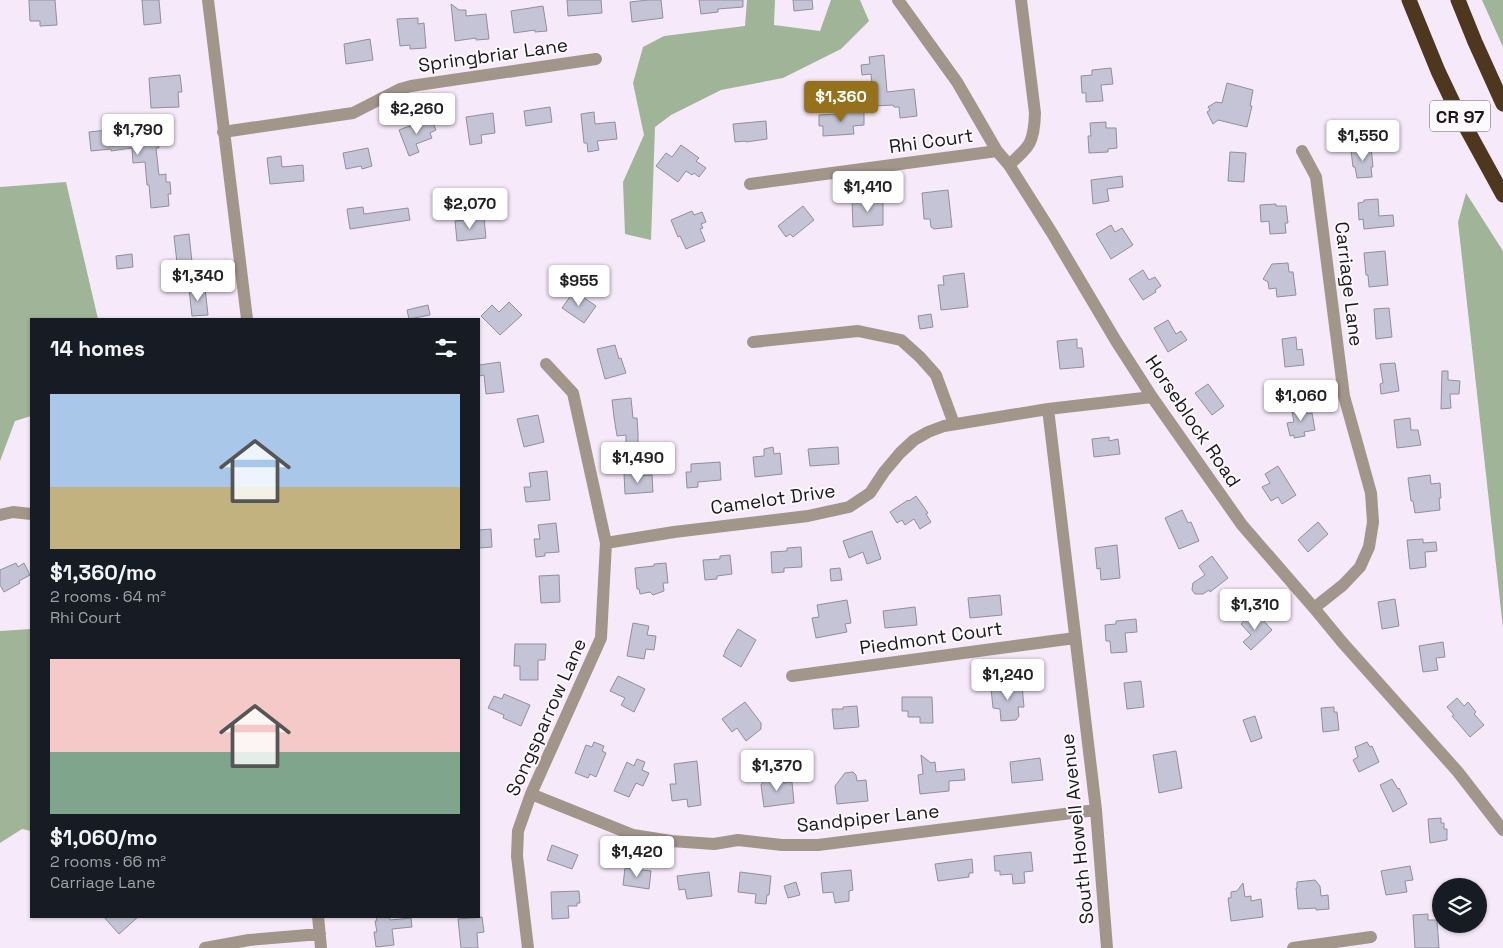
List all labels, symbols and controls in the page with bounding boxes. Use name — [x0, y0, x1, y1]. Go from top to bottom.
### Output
street label: Springbriar Lane — [417, 32, 569, 78]
pin: $1,360 — [800, 80, 882, 123]
text: $1,360 — [815, 86, 867, 107]
pin: $2,260 — [376, 92, 458, 135]
text: $2,260 — [390, 98, 444, 119]
road number: CR 97 — [1430, 100, 1490, 132]
pin: $1,790 — [97, 114, 179, 156]
text: $1,790 — [113, 119, 163, 140]
pin: $1,550 — [1322, 120, 1404, 162]
street label: Rhi Court — [887, 123, 975, 159]
text: $1,550 — [1337, 125, 1389, 146]
pin: $1,410 — [827, 170, 909, 213]
text: $1,410 — [844, 176, 892, 197]
pin: $2,070 — [429, 188, 511, 230]
text: $2,070 — [444, 193, 496, 214]
street label: Carriage Lane — [1329, 220, 1369, 348]
pin: $1,340 — [157, 260, 239, 302]
pin: $955 — [549, 264, 609, 307]
text: $1,340 — [172, 265, 224, 286]
text: $955 — [560, 270, 598, 291]
icon: filters — [432, 334, 460, 362]
text: 14 homes — [50, 335, 145, 362]
street label: Horseblock Road — [1140, 350, 1246, 492]
pin: $1,060 — [1260, 380, 1342, 422]
text: $1,060 — [1275, 385, 1327, 406]
icon: home — [210, 426, 300, 516]
pin: $1,490 — [597, 442, 679, 484]
text: $1,490 — [612, 447, 664, 468]
street label: Camelot Drive — [709, 478, 837, 520]
text: $1,360/mo — [50, 559, 157, 586]
text: 2 rooms · 64 m² — [50, 586, 166, 607]
pin: $1,310 — [1214, 588, 1296, 631]
text: $1,310 — [1231, 594, 1279, 615]
text: Rhi Court — [50, 607, 121, 628]
street label: Piedmont Court — [858, 616, 1004, 660]
street label: Songsparrow Lane — [500, 634, 592, 800]
pin: $1,240 — [967, 658, 1049, 701]
text: $1,240 — [982, 664, 1034, 685]
icon: home — [210, 691, 300, 781]
street label: South Howell Avenue — [1055, 732, 1099, 926]
pin: $1,370 — [736, 750, 818, 792]
text: $1,370 — [752, 755, 802, 776]
street label: Sandpiper Lane — [796, 798, 940, 838]
text: $1,060/mo — [50, 824, 157, 851]
pin: $1,420 — [596, 836, 678, 878]
text: $1,420 — [611, 841, 663, 862]
text: 2 rooms · 66 m² — [50, 851, 166, 872]
text: Carriage Lane — [50, 872, 156, 893]
map controls — [1432, 878, 1487, 933]
button: layers — [1432, 878, 1487, 933]

